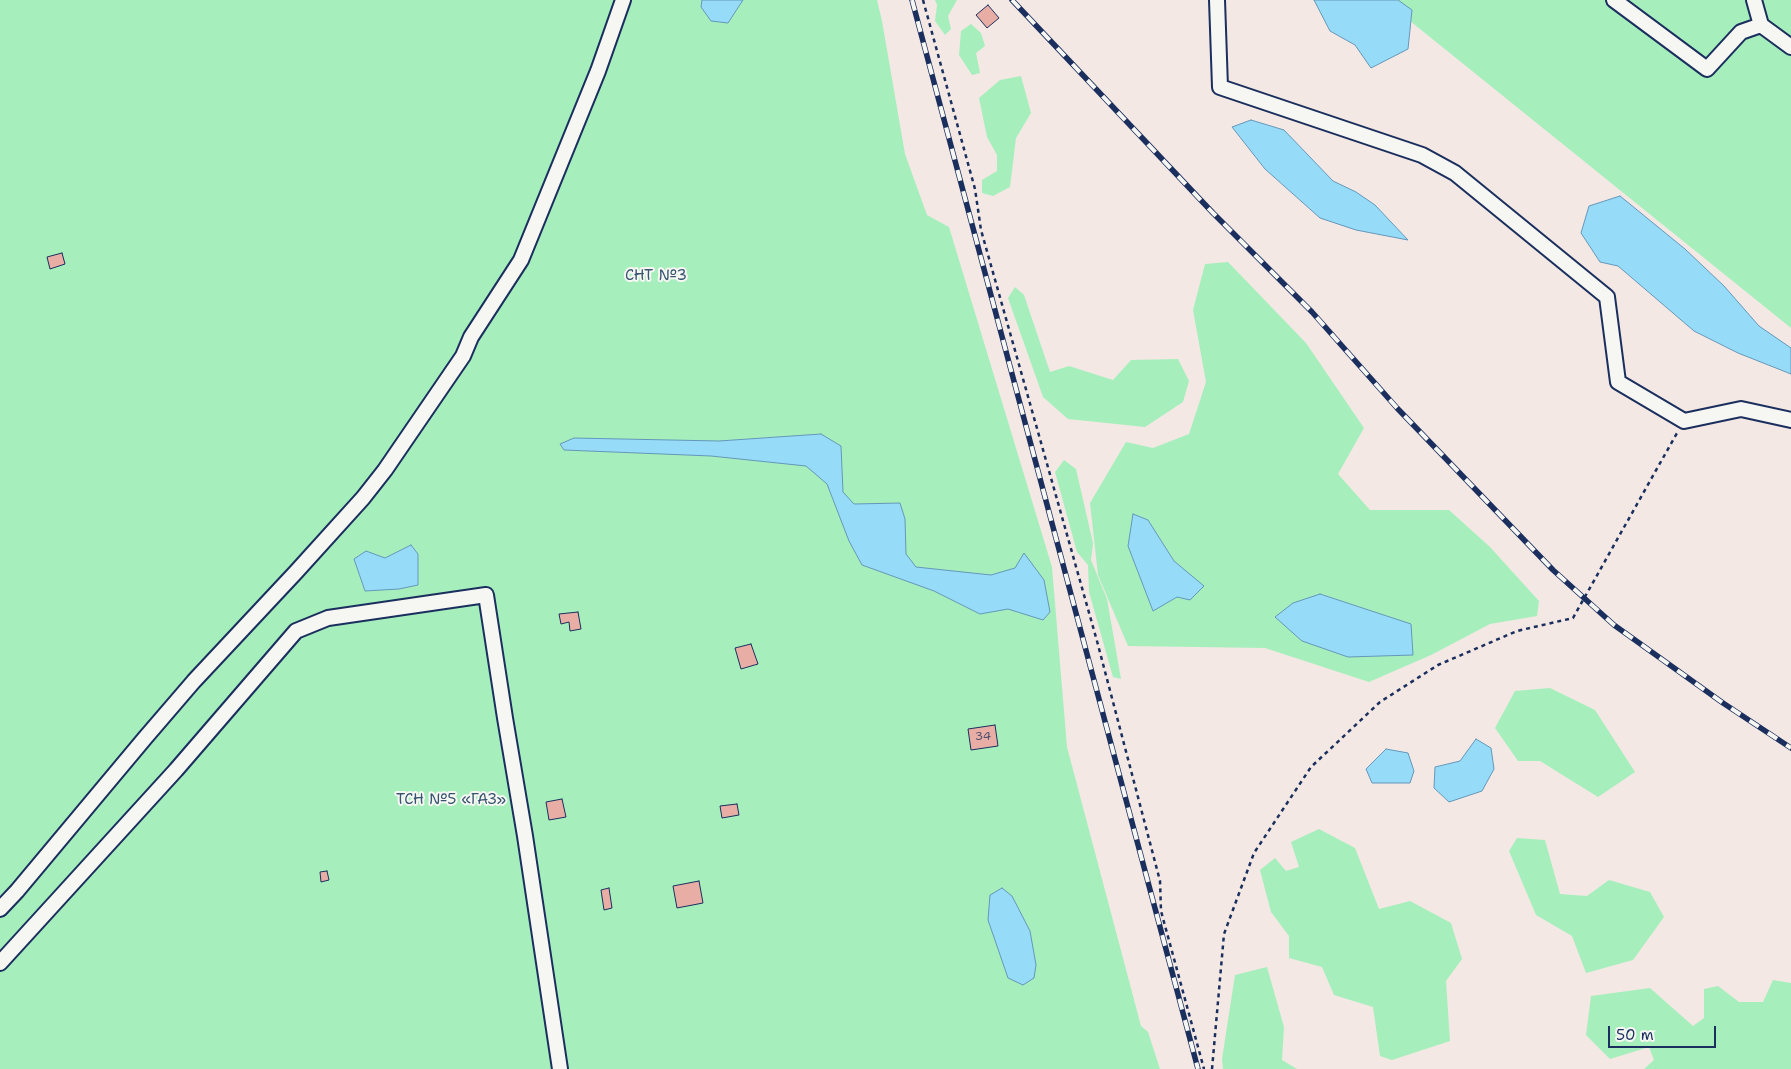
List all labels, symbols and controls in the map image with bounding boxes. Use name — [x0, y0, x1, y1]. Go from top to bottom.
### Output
park label: СНТ №3 — [625, 267, 687, 285]
house number: 34 — [975, 730, 991, 744]
park label: ТСН №5 «ГАЗ» — [396, 791, 506, 809]
scale bar — [1611, 1016, 1718, 1048]
text: 50 m — [1616, 1025, 1654, 1045]

